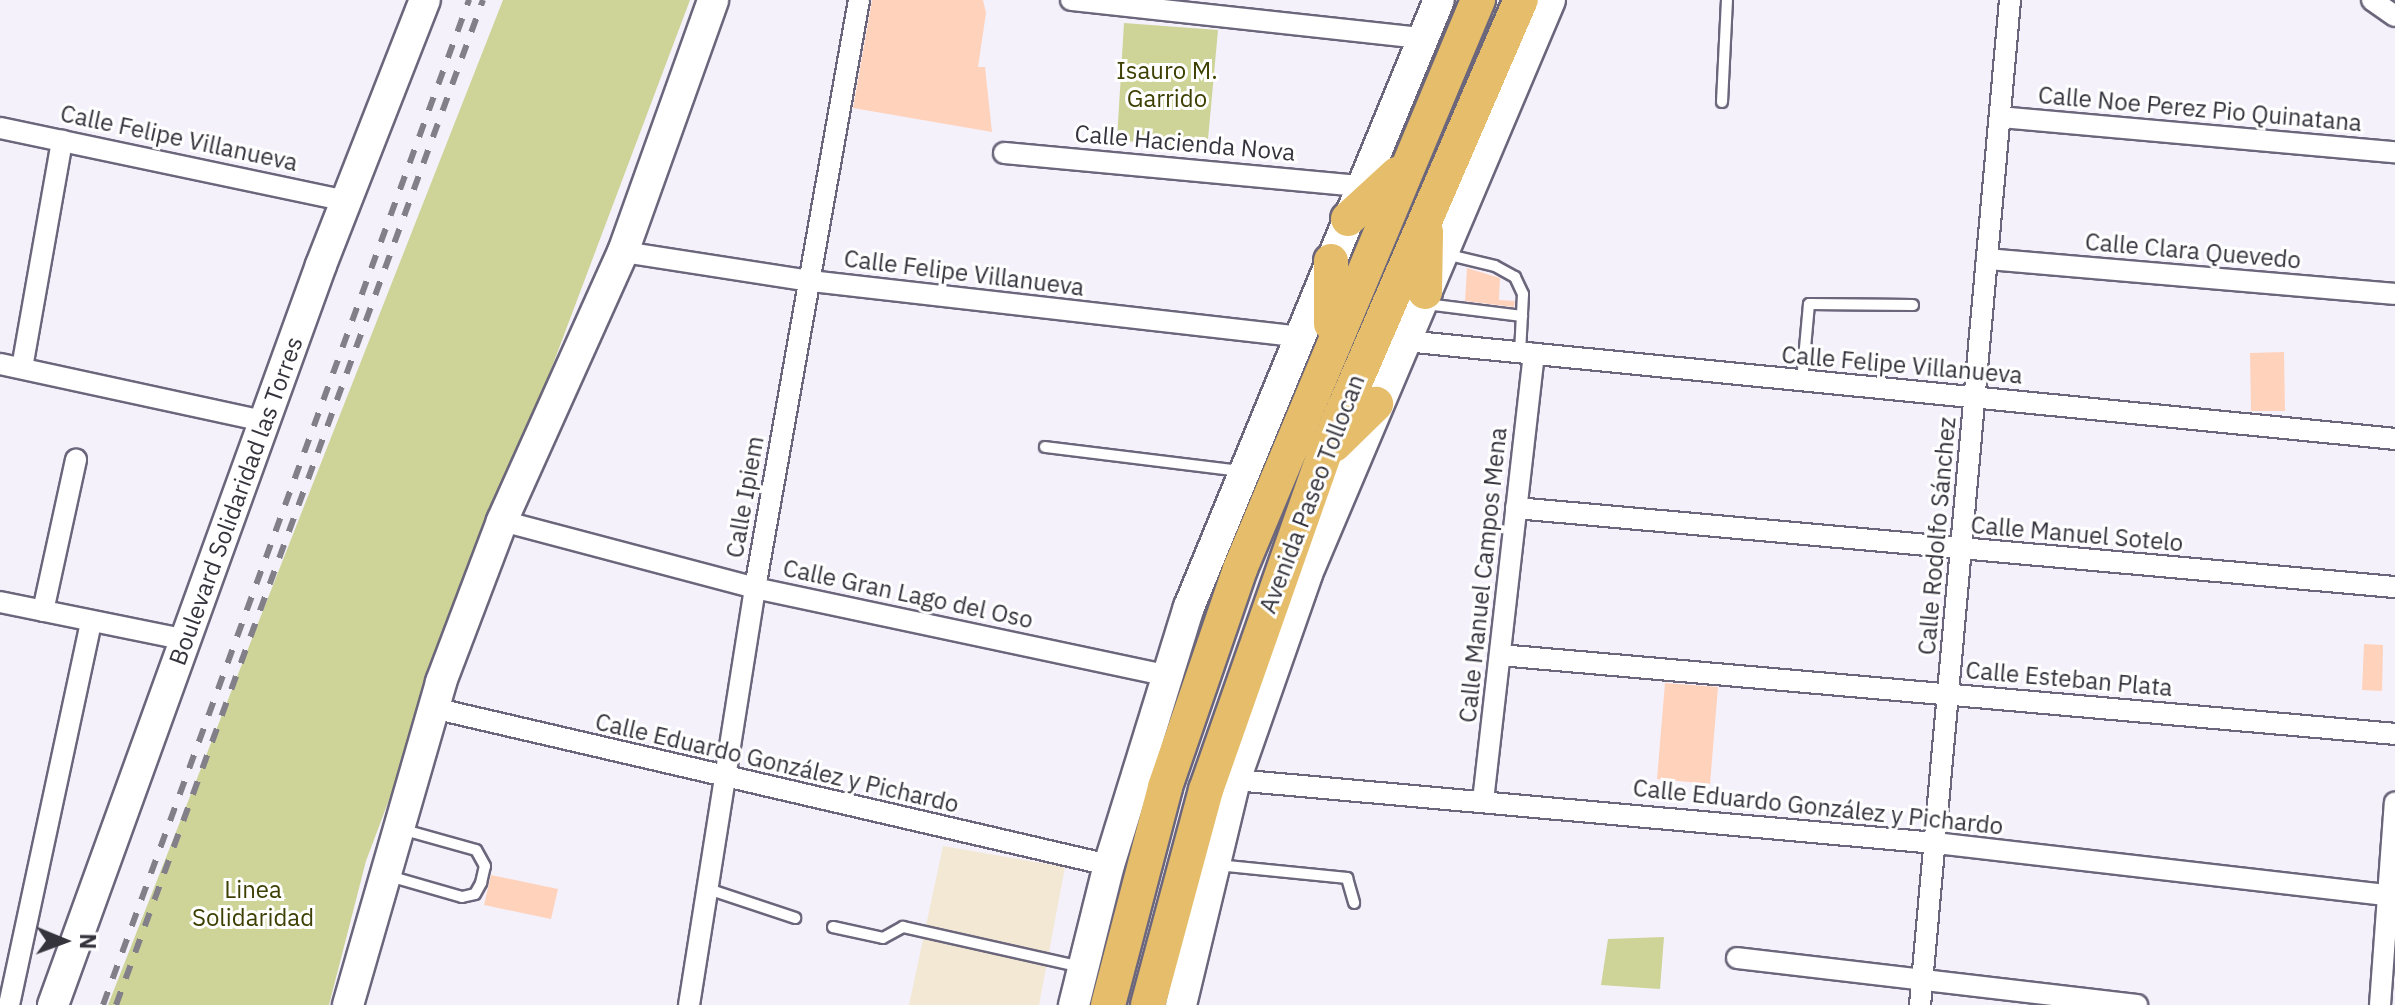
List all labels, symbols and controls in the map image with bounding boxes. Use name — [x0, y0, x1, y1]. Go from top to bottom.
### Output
park label: Isauro M. Garrido — [1116, 57, 1218, 113]
street label: Calle Noe Perez Pio Quinatana — [2037, 80, 2363, 138]
street label: Calle Felipe Villanueva — [58, 99, 300, 177]
street label: Calle Hacienda Nova — [1074, 119, 1296, 167]
street label: Calle Clara Quevedo — [2084, 227, 2302, 275]
street label: Calle Felipe Villanueva — [842, 244, 1086, 302]
street label: Boulevard Solidaridad las Torres — [163, 333, 309, 669]
street label: Calle Felipe Villanueva — [1780, 340, 2024, 390]
street label: Avenida Paseo Tollocan — [1253, 371, 1371, 617]
street label: Calle Rodolfo Sánchez — [1912, 416, 1962, 656]
street label: Calle Manuel Campos Mena — [1453, 426, 1513, 724]
street label: Calle Ipiem — [720, 434, 770, 560]
street label: Calle Manuel Sotelo — [1970, 510, 2184, 558]
street label: Calle Gran Lago del Oso — [780, 553, 1036, 635]
street label: Calle Esteban Plata — [1964, 656, 2174, 702]
street label: Calle Eduardo González y Pichardo — [592, 707, 962, 819]
street label: Calle Eduardo González y Pichardo — [1631, 773, 2005, 841]
park label: Linea Solidaridad — [192, 876, 314, 932]
north arrow — [24, 901, 104, 981]
text: N — [74, 933, 103, 950]

